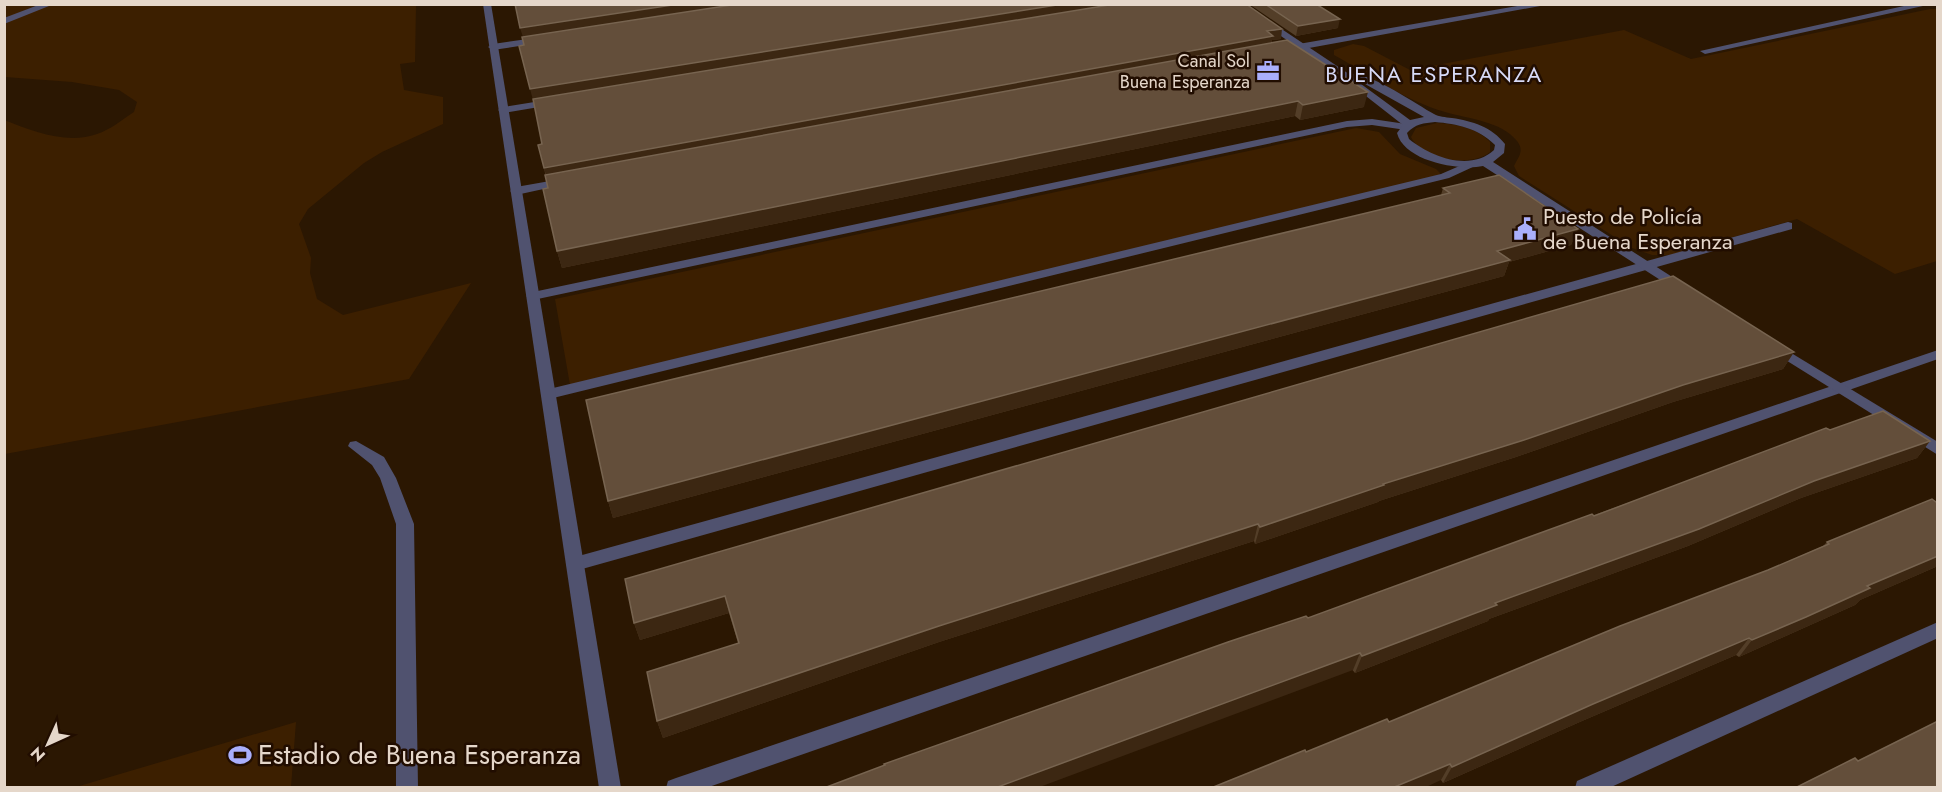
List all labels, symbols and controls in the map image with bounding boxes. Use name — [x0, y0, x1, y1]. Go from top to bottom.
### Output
place label: Canal Sol Buena Esperanza — [1120, 48, 1250, 95]
office icon: Canal Sol Buena Esperanza — [1255, 58, 1281, 84]
district label: BUENA ESPERANZA — [1325, 58, 1543, 90]
place label: Puesto de Policía de Buena Esperanza — [1543, 200, 1733, 257]
public building icon: Puesto de Policía de Buena Esperanza — [1512, 216, 1538, 242]
north arrow — [18, 714, 78, 774]
place label: Estadio de Buena Esperanza — [258, 735, 581, 774]
text: N — [25, 742, 50, 767]
sports icon: Estadio de Buena Esperanza — [227, 742, 253, 768]

